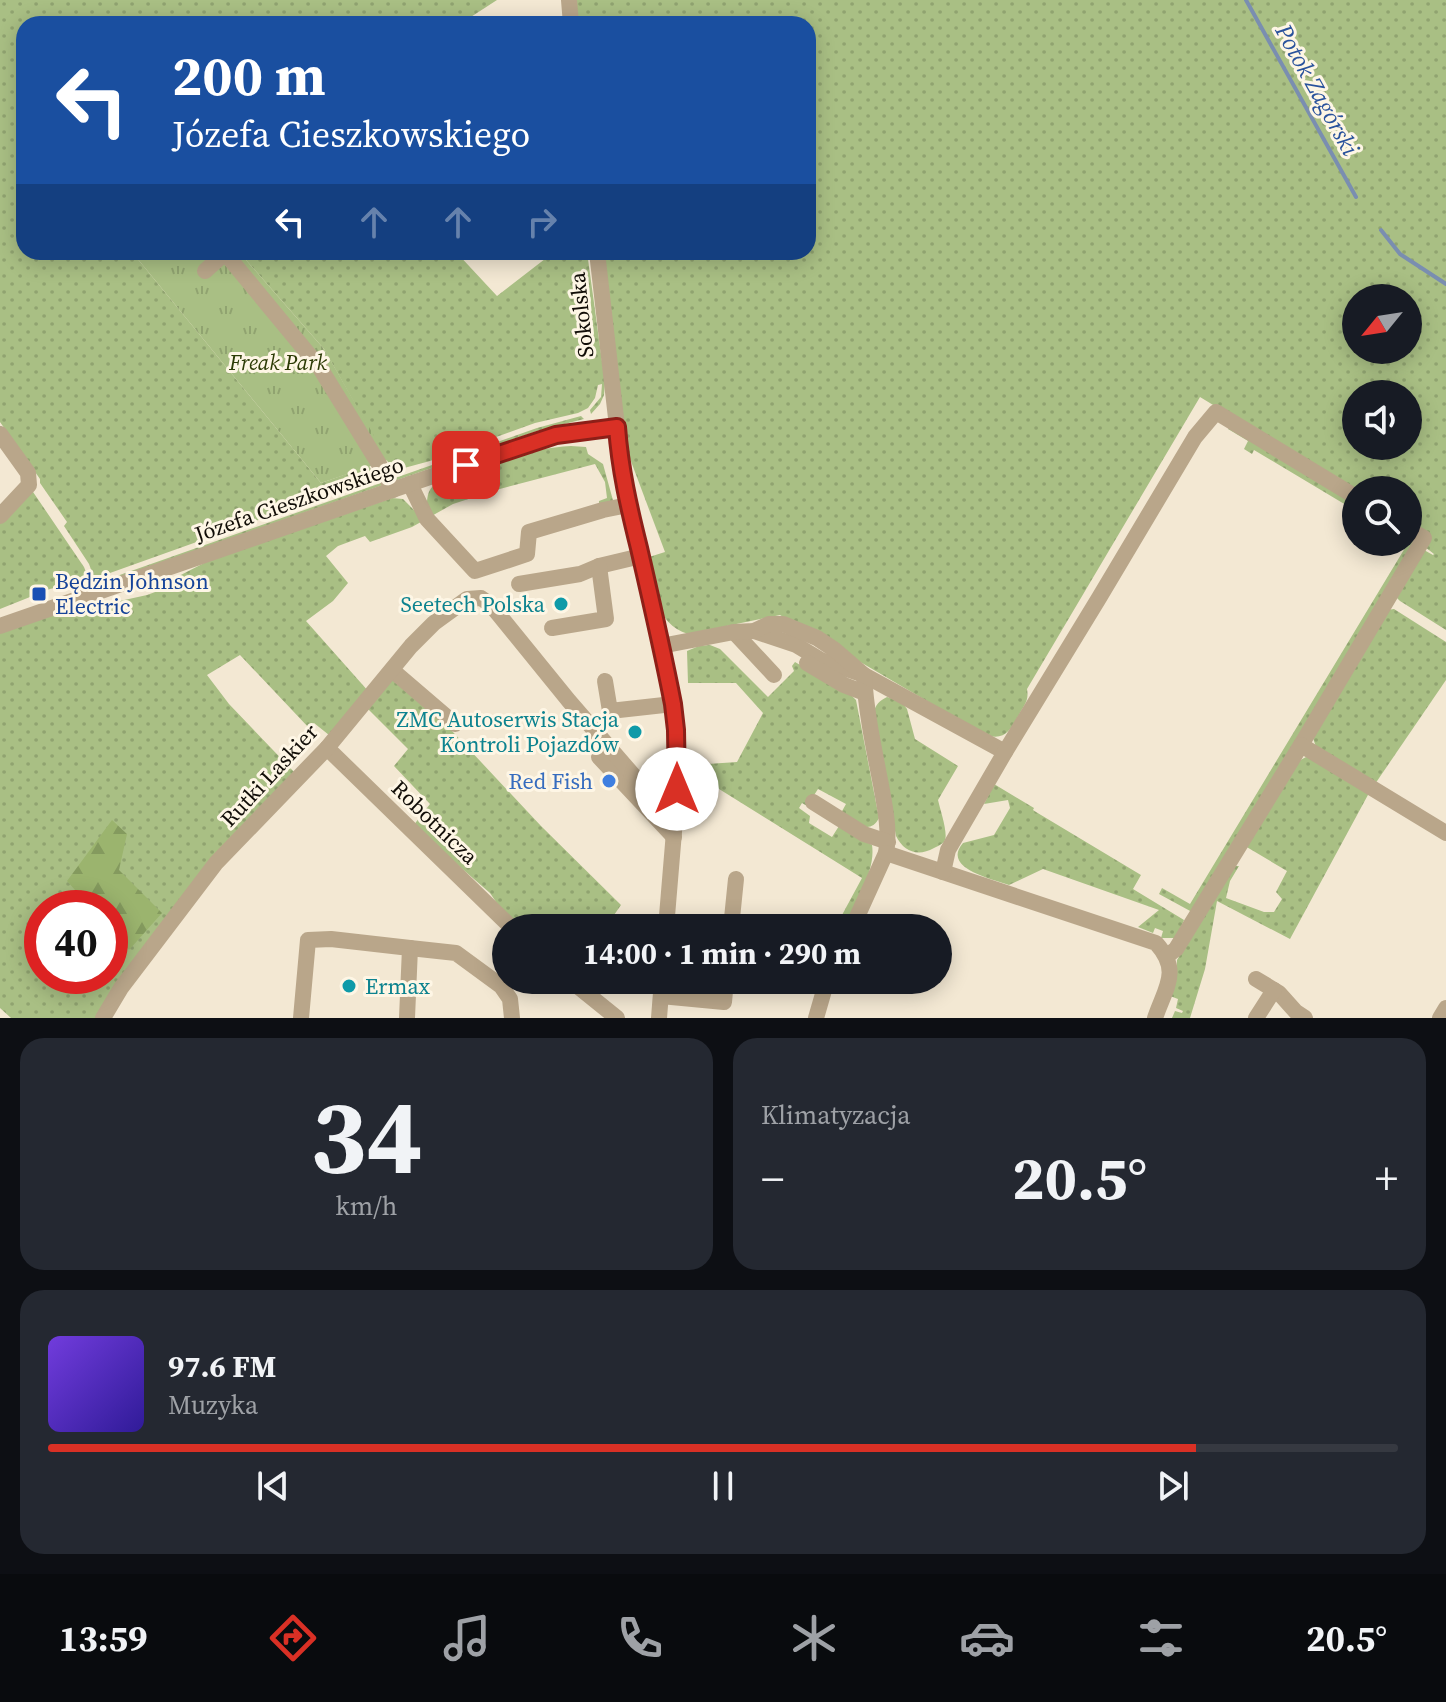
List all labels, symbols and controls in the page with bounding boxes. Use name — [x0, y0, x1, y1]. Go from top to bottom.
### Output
water label: Potok Zagórski — [1267, 17, 1368, 162]
text: 200 m — [172, 37, 326, 114]
icon: left — [40, 48, 144, 152]
text: Józefa Cieszkowskiego — [172, 110, 530, 159]
icon: left — [268, 200, 312, 244]
icon: ahead — [352, 200, 396, 244]
icon: ahead — [436, 200, 480, 244]
icon: right — [520, 200, 564, 244]
street label: Sokolska — [562, 270, 600, 359]
north arrow — [1342, 284, 1422, 364]
map controls — [1342, 284, 1422, 556]
park label: Freak Park — [228, 347, 328, 377]
button: sound — [1342, 380, 1422, 460]
pin — [432, 431, 500, 499]
icon: arrive — [444, 443, 488, 487]
street label: Józefa Cieszkowskiego — [190, 449, 407, 549]
button: search — [1342, 476, 1422, 556]
place label: Będzin Johnson Electric — [55, 566, 209, 621]
marker: Będzin Johnson Electric — [30, 585, 48, 603]
place label: Seetech Polska — [401, 589, 546, 619]
marker: Seetech Polska — [552, 595, 570, 613]
place label: ZMC Autoserwis Stacja Kontroli Pojazdów — [397, 704, 620, 759]
street label: Rutki Laskier — [214, 717, 325, 833]
marker: ZMC Autoserwis Stacja Kontroli Pojazdów — [626, 723, 644, 741]
position arrow — [635, 747, 719, 831]
place label: Red Fish — [508, 766, 593, 796]
marker: Red Fish — [600, 772, 618, 790]
street label: Robotnicza — [385, 773, 485, 871]
speed limit sign: 40 — [24, 890, 128, 994]
text: 14:00 · 1 min · 290 m — [583, 933, 861, 974]
place label: Ermax — [365, 971, 431, 1001]
marker: Ermax — [340, 977, 358, 995]
text: 34 — [310, 1064, 423, 1207]
text: Klimatyzacja — [761, 1097, 910, 1133]
text: 20.5° — [1012, 1137, 1147, 1219]
text: − — [761, 1148, 784, 1209]
text: + — [1375, 1148, 1398, 1209]
text: km/h — [336, 1188, 397, 1224]
text: 97.6 FM — [168, 1346, 276, 1387]
text: Muzyka — [168, 1387, 258, 1423]
icon: previous — [251, 1464, 295, 1508]
icon: pause — [701, 1464, 745, 1508]
icon: next — [1151, 1464, 1195, 1508]
icon: directions — [265, 1610, 321, 1666]
icon: music — [439, 1610, 495, 1666]
icon: phone — [612, 1610, 668, 1666]
icon: climate — [786, 1610, 842, 1666]
icon: car — [959, 1610, 1015, 1666]
icon: filters — [1133, 1610, 1189, 1666]
text: 13:59 — [59, 1614, 148, 1663]
text: 20.5° — [1306, 1614, 1387, 1663]

